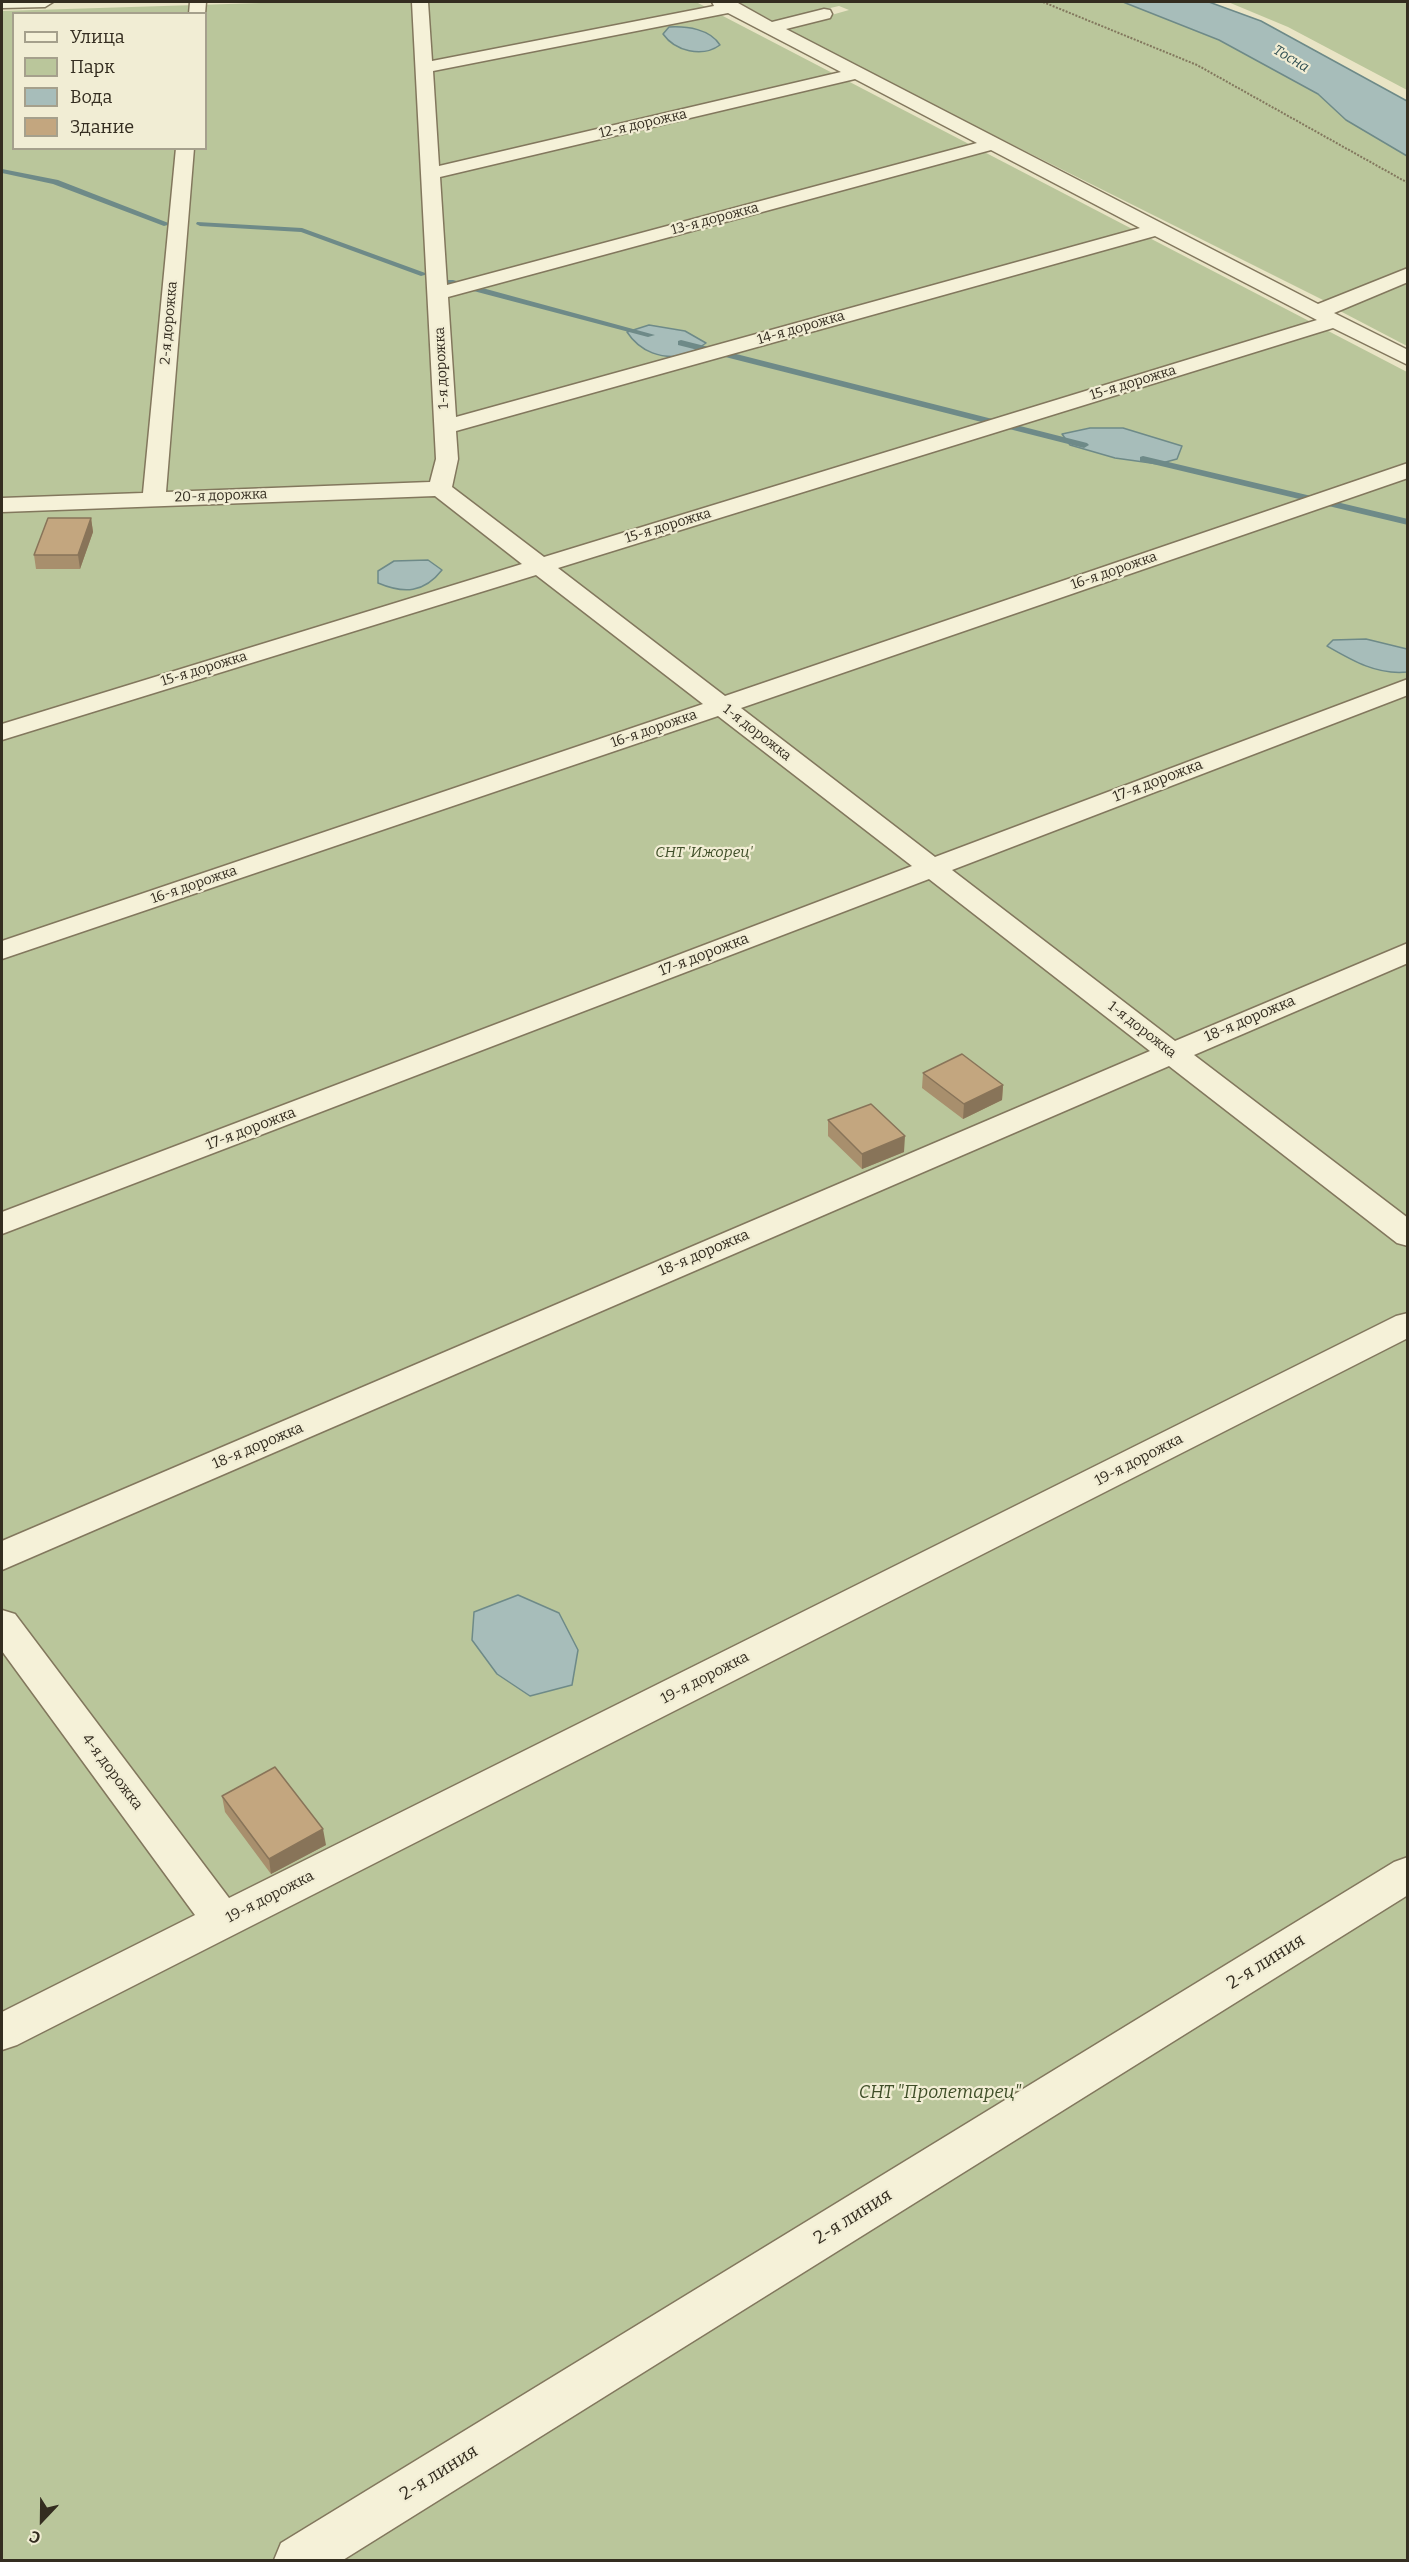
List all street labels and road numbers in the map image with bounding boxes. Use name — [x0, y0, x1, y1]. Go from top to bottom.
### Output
street label: 12-я дорожка — [597, 106, 689, 142]
street label: 13-я дорожка — [669, 199, 761, 239]
street label: 2-я дорожка — [157, 281, 181, 365]
street label: 14-я дорожка — [755, 308, 847, 348]
street label: 1-я дорожка — [431, 327, 453, 409]
street label: 15-я дорожка — [1088, 362, 1178, 404]
street label: 20-я дорожка — [174, 486, 268, 506]
street label: 15-я дорожка — [623, 505, 713, 547]
street label: 16-я дорожка — [1069, 548, 1159, 594]
street label: 15-я дорожка — [159, 648, 249, 690]
street label: 1-я дорожка — [720, 701, 794, 765]
street label: 16-я дорожка — [609, 706, 699, 752]
street label: 17-я дорожка — [1111, 756, 1205, 806]
street label: 16-я дорожка — [149, 862, 239, 908]
street label: 17-я дорожка — [657, 930, 751, 980]
street label: 18-я дорожка — [1202, 992, 1298, 1046]
street label: 1-я дорожка — [1105, 998, 1179, 1062]
street label: 17-я дорожка — [204, 1104, 298, 1154]
street label: 18-я дорожка — [656, 1226, 752, 1280]
street label: 18-я дорожка — [210, 1419, 306, 1473]
street label: 19-я дорожка — [1092, 1430, 1186, 1490]
street label: 19-я дорожка — [658, 1648, 752, 1708]
street label: 4-я дорожка — [78, 1730, 146, 1814]
street label: 19-я дорожка — [223, 1867, 317, 1927]
street label: 2-я линия — [1223, 1930, 1309, 1994]
street label: 2-я линия — [810, 2185, 896, 2249]
street label: 2-я линия — [396, 2441, 482, 2505]

